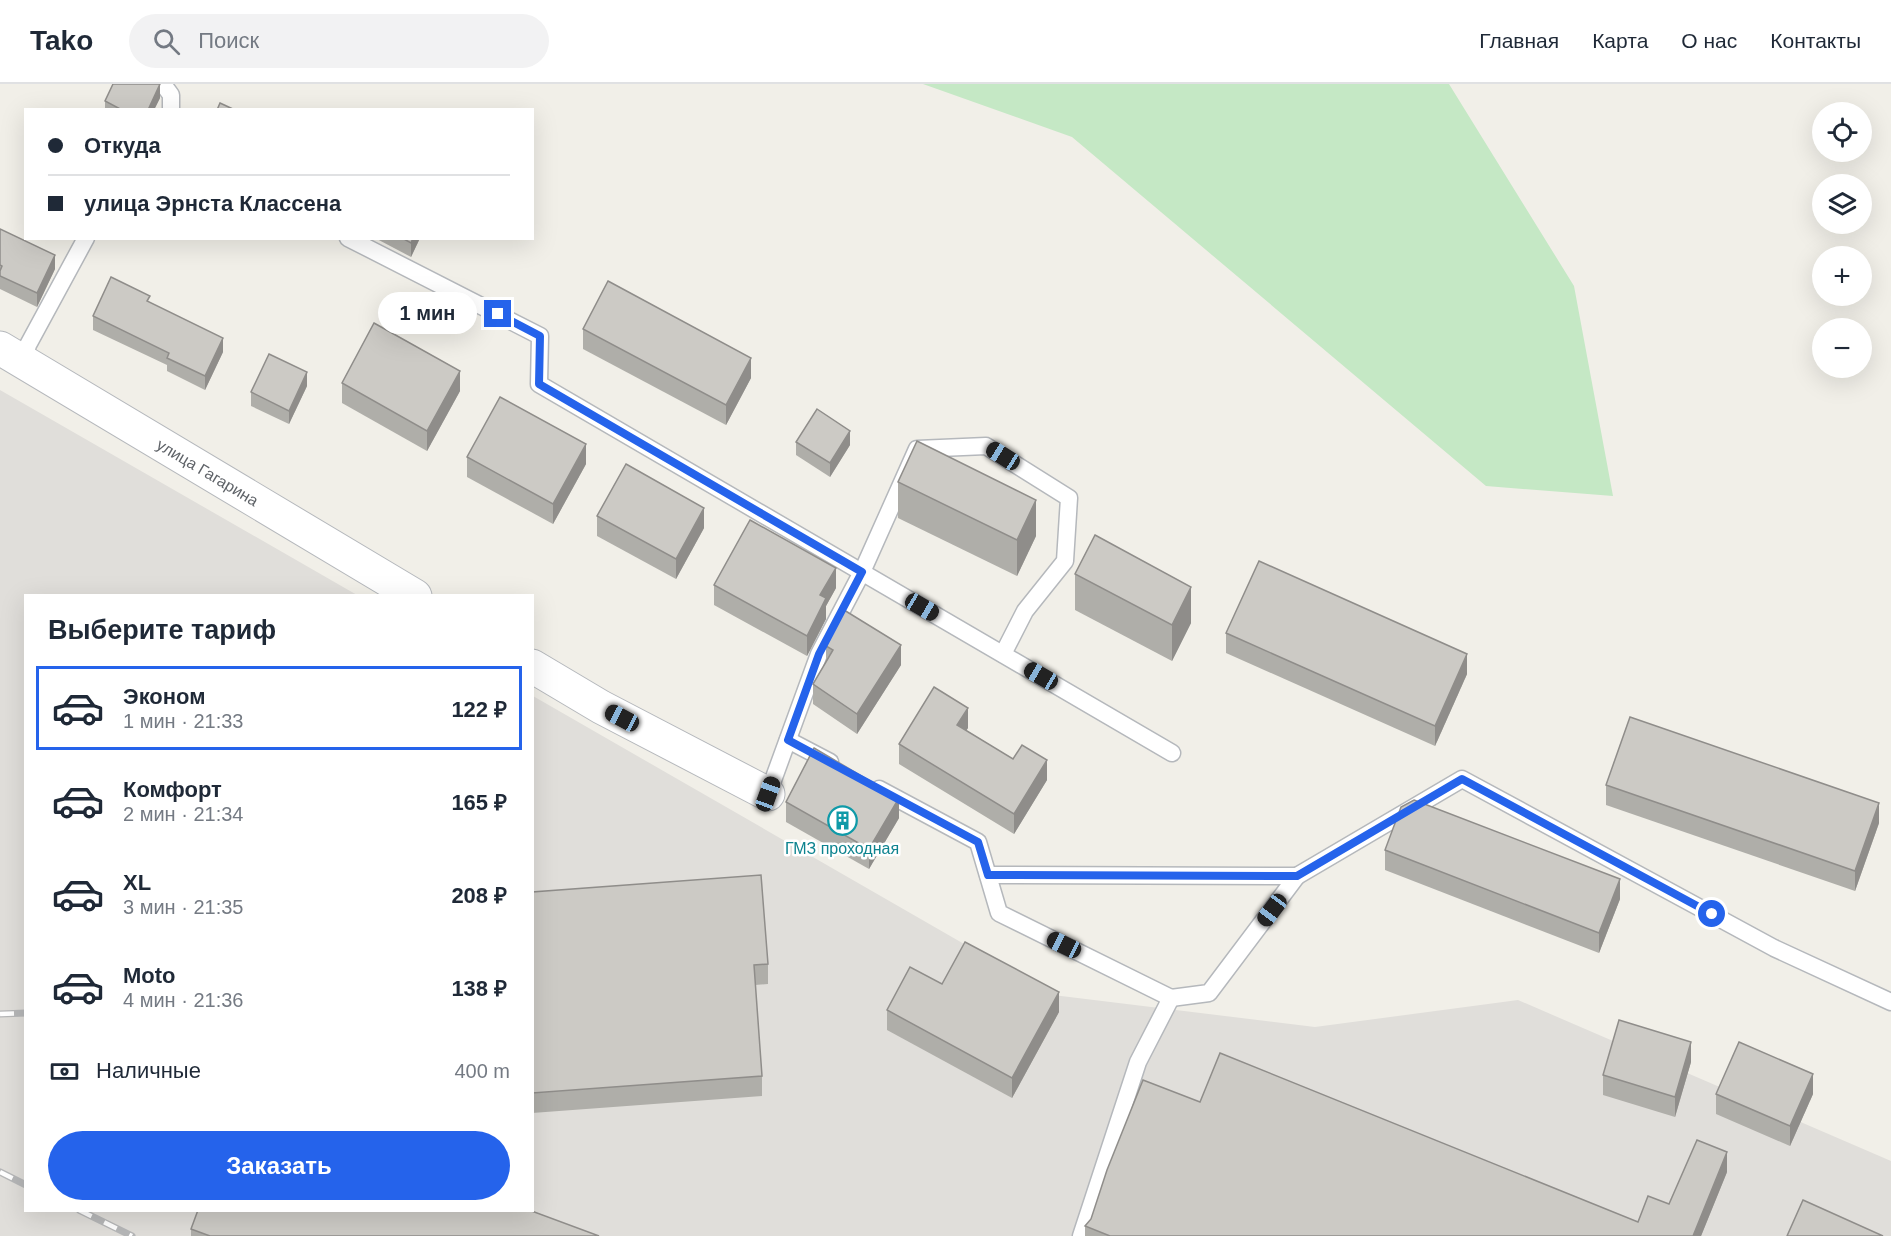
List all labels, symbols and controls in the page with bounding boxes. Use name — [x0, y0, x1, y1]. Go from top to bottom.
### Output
search box — [129, 14, 549, 68]
text: Tako — [30, 25, 93, 56]
icon: search — [150, 25, 183, 58]
text: Поиск — [198, 28, 259, 53]
text: Главная — [1479, 29, 1559, 52]
text: Карта — [1592, 29, 1648, 52]
text: О нас — [1681, 29, 1737, 52]
text: Контакты — [1770, 29, 1861, 52]
map controls — [1812, 102, 1872, 378]
button: locate — [1812, 102, 1872, 162]
text: Откуда — [84, 133, 161, 158]
button: layers — [1812, 174, 1872, 234]
text: улица Эрнста Классена — [84, 191, 341, 216]
button: + — [1812, 246, 1872, 306]
callout: 1 мин — [378, 293, 477, 335]
route end — [484, 300, 511, 327]
text: 1 мин — [400, 302, 455, 324]
button: − — [1812, 318, 1872, 378]
street label: улица Гагарина — [154, 436, 261, 509]
car — [983, 439, 1023, 473]
car — [902, 590, 942, 624]
text: Выберите тариф — [48, 615, 276, 645]
car — [1021, 659, 1061, 693]
icon: car — [51, 681, 105, 735]
text: Эконом — [123, 684, 206, 709]
text: 122 ₽ — [451, 697, 507, 722]
car — [602, 702, 642, 734]
text: 1 мин · 21:33 — [123, 710, 243, 732]
icon: car — [51, 774, 105, 828]
car — [753, 774, 783, 814]
text: Комфорт — [123, 777, 222, 802]
text: 165 ₽ — [451, 790, 507, 815]
text: 2 мин · 21:34 — [123, 803, 243, 825]
building icon: ГМЗ проходная — [826, 804, 858, 836]
place label: ГМЗ проходная — [785, 840, 899, 857]
icon: car — [51, 867, 105, 921]
text: XL — [123, 870, 151, 895]
text: 208 ₽ — [451, 883, 507, 908]
car — [1254, 890, 1290, 930]
text: 3 мин · 21:35 — [123, 896, 243, 918]
route start — [1698, 900, 1725, 927]
car — [1044, 929, 1084, 961]
icon: car — [51, 960, 105, 1014]
text: Moto — [123, 963, 176, 988]
text: 138 ₽ — [451, 976, 507, 1001]
text: 4 мин · 21:36 — [123, 989, 243, 1011]
icon: cash — [48, 1055, 81, 1088]
text: Наличные — [96, 1058, 201, 1083]
text: 400 m — [454, 1060, 510, 1082]
button: Заказать — [48, 1131, 510, 1200]

